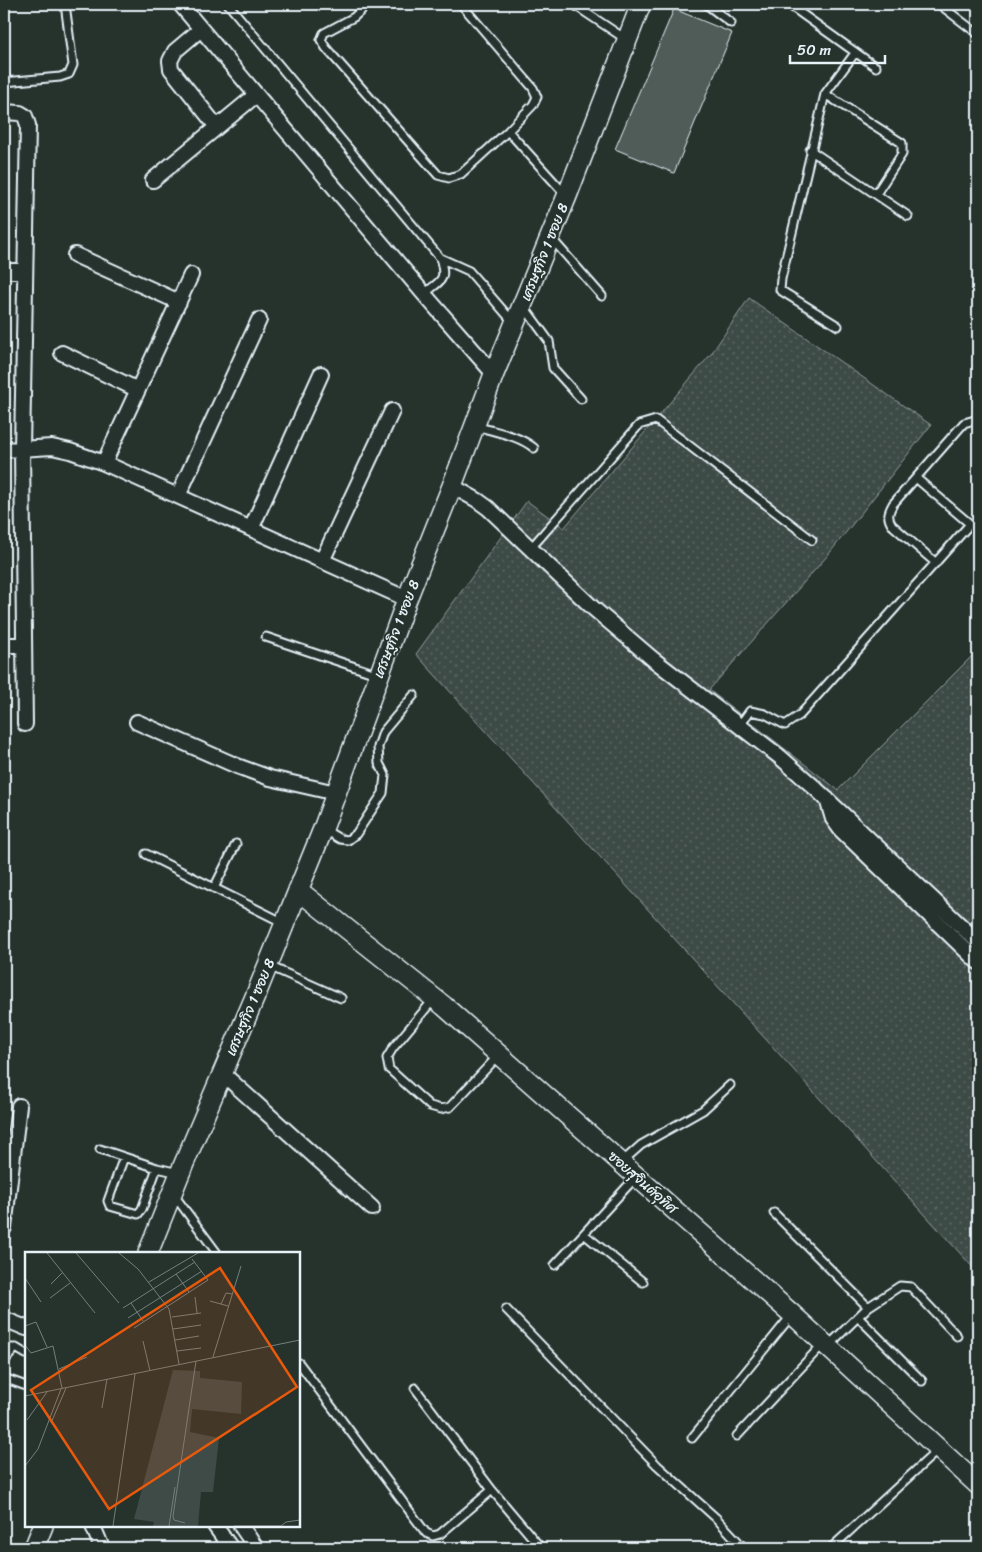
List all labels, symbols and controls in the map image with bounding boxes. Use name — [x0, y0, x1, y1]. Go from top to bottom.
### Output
scale bar — [790, 32, 884, 64]
text: 50 m — [797, 37, 832, 63]
street label: เศรษฐกิจ 1 ซอย 8 — [513, 199, 576, 305]
street label: เศรษฐกิจ 1 ซอย 8 — [366, 576, 427, 682]
street label: เศรษฐกิจ 1 ซอย 8 — [219, 954, 282, 1060]
street label: ซอยสุจินต์อุทิศ — [602, 1145, 685, 1221]
inset map — [25, 1252, 300, 1527]

